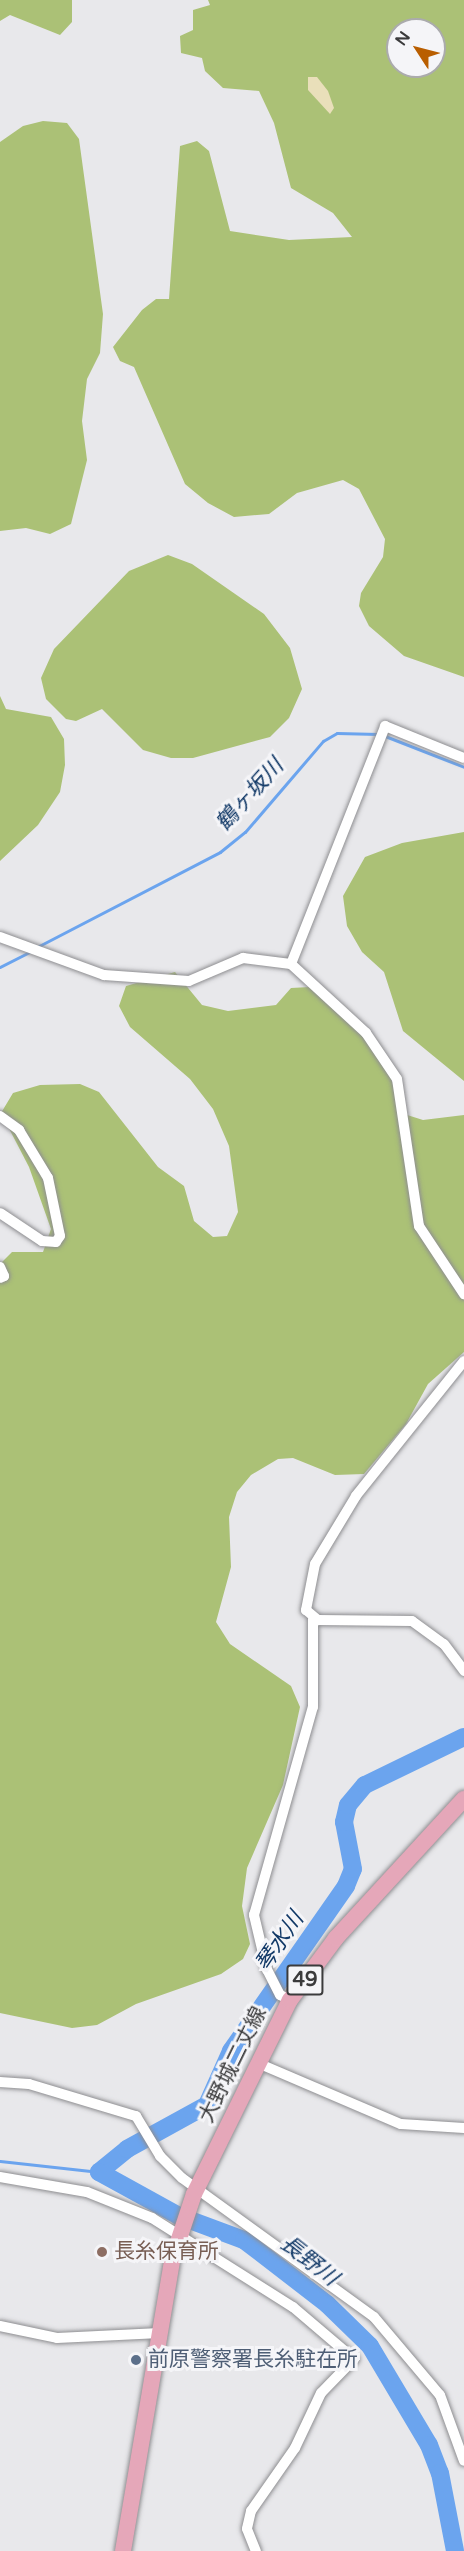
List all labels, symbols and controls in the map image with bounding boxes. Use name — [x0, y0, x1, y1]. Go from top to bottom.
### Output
north arrow — [386, 18, 446, 78]
text: N — [391, 28, 415, 50]
water label: 鶴ヶ坂川 — [211, 753, 289, 837]
water label: 琴水川 — [251, 1907, 309, 1977]
road number: 49 — [286, 1963, 324, 1997]
street label: 大野城二丈線 — [194, 2003, 272, 2127]
water label: 長野川 — [275, 2230, 343, 2292]
place label: 長糸保育所 — [114, 2239, 219, 2265]
marker: 長糸保育所 — [95, 2245, 109, 2259]
place label: 前原警察署長糸駐在所 — [148, 2347, 358, 2373]
marker: 前原警察署長糸駐在所 — [129, 2353, 143, 2367]

